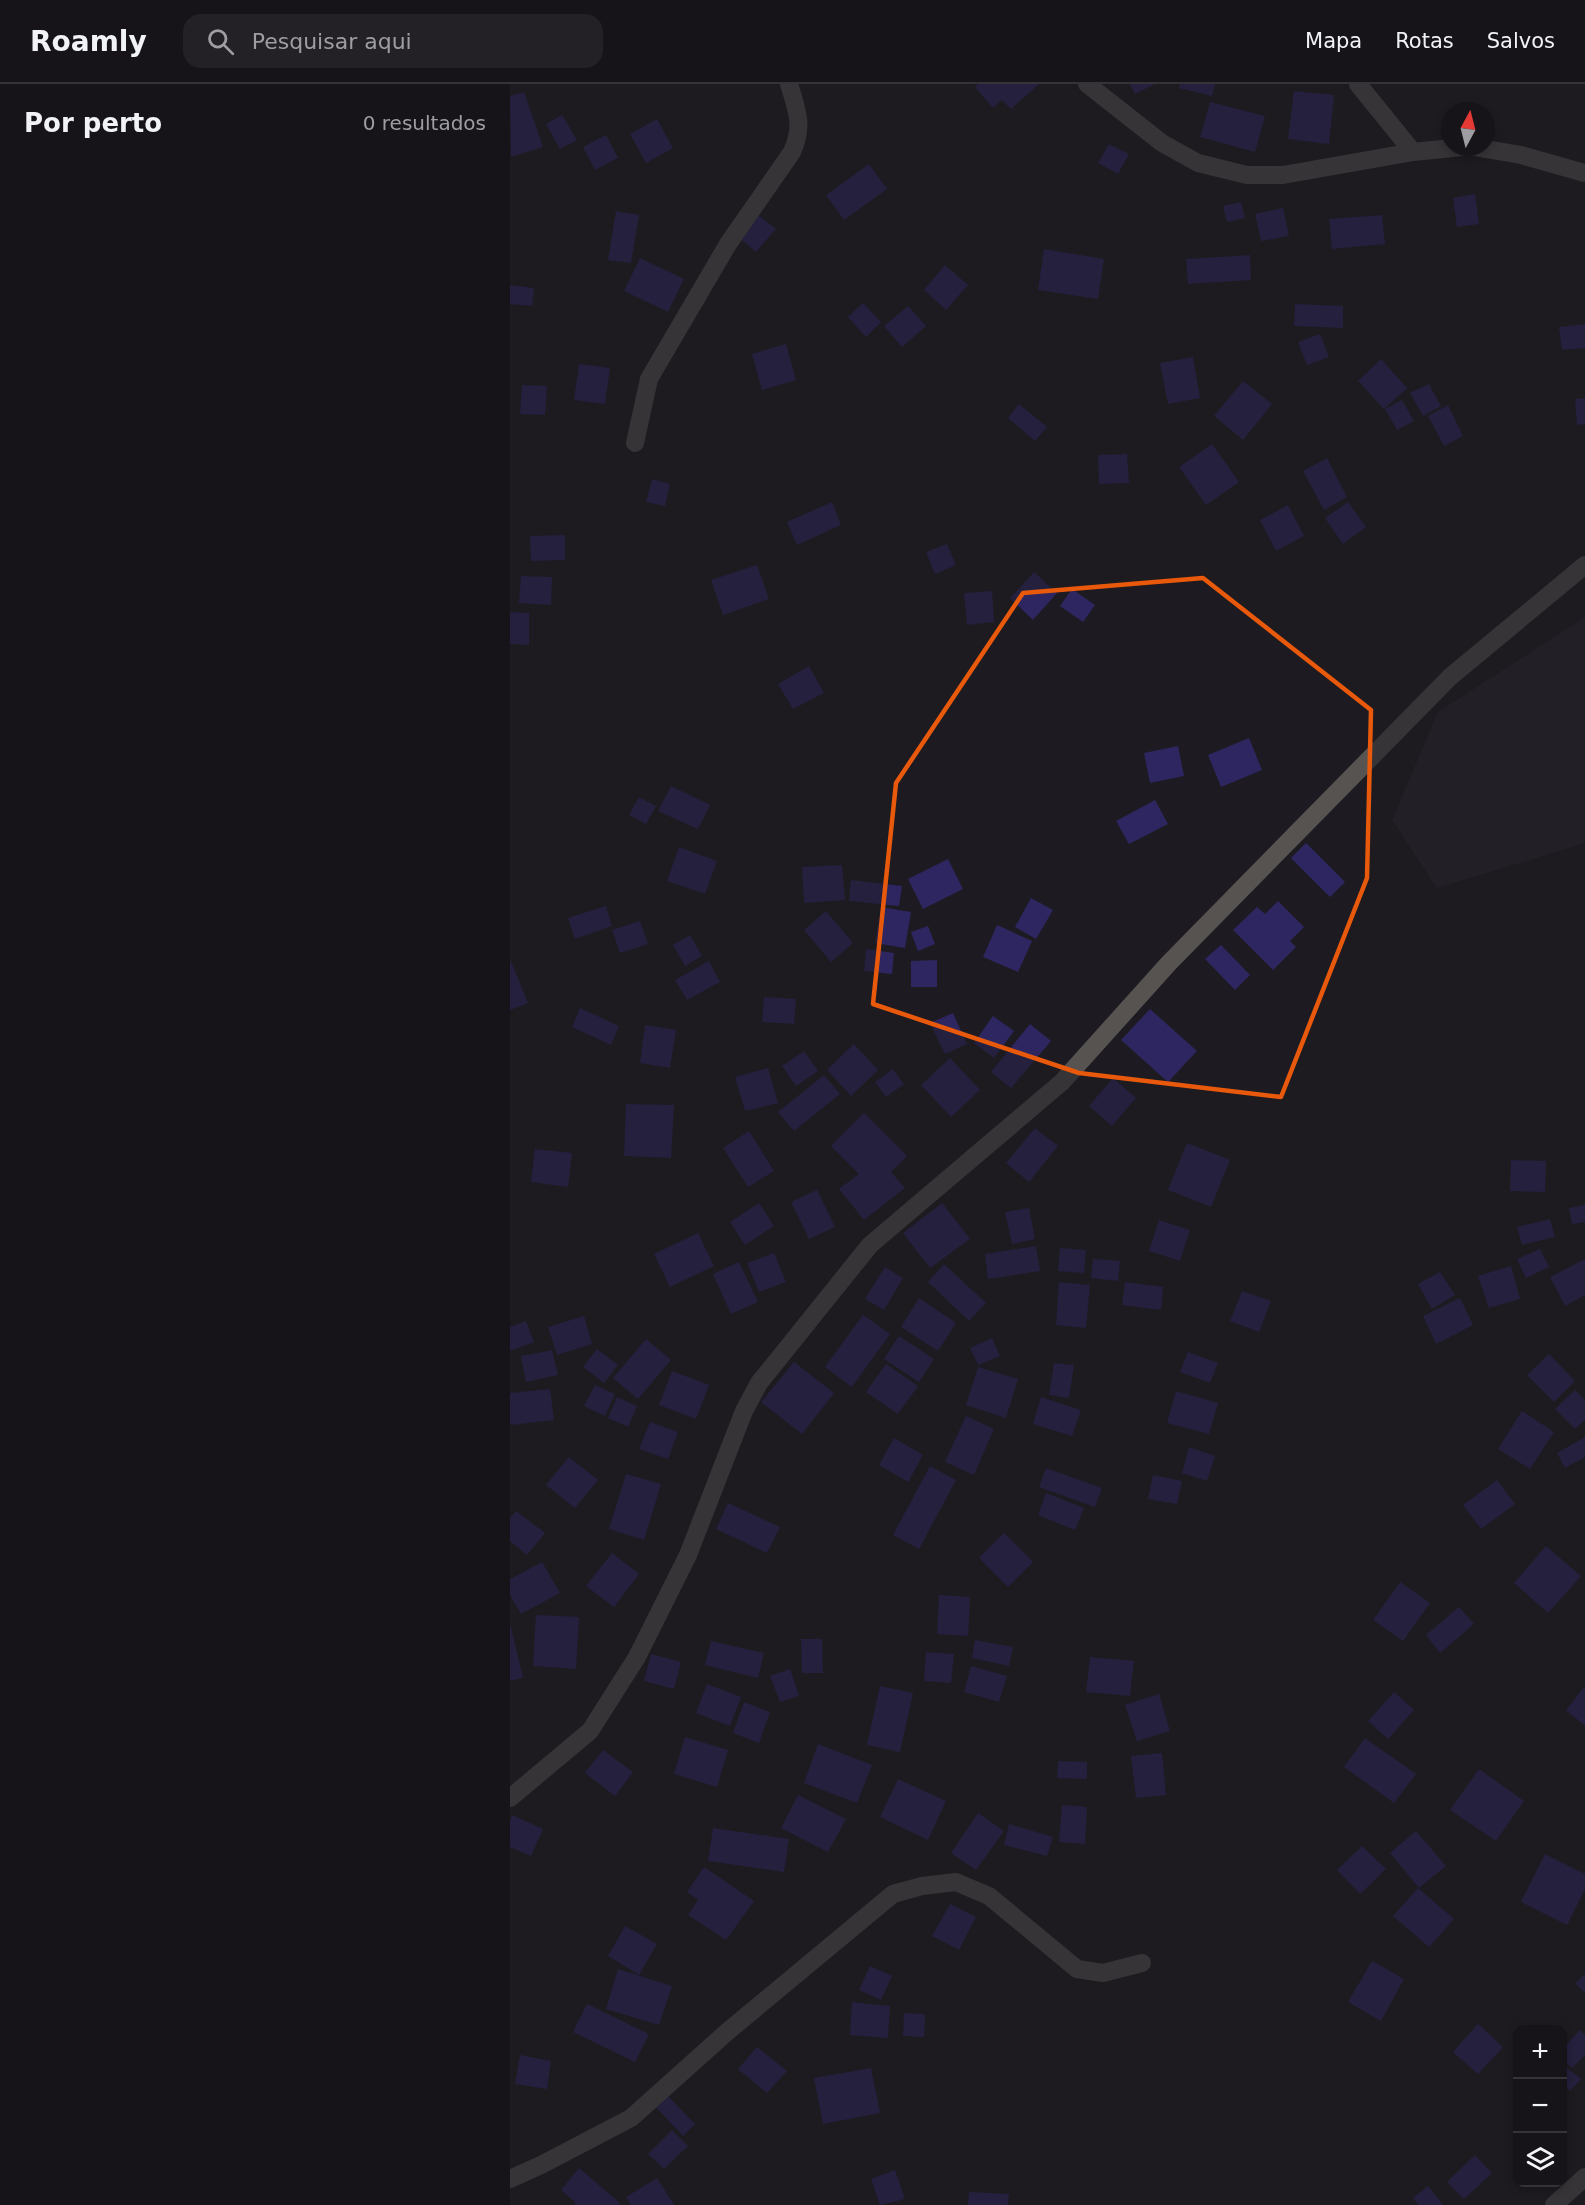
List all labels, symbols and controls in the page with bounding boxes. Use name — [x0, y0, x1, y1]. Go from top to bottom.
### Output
search box — [183, 14, 603, 68]
text: Roamly — [30, 25, 147, 58]
icon: search — [204, 25, 237, 58]
text: Pesquisar aqui — [252, 29, 412, 54]
text: Mapa — [1305, 29, 1362, 53]
text: Rotas — [1395, 29, 1454, 53]
text: Salvos — [1487, 29, 1555, 53]
north arrow — [1441, 102, 1495, 156]
text: Por perto — [24, 108, 162, 138]
text: 0 resultados — [363, 111, 486, 135]
map controls — [1513, 2025, 1567, 2187]
button: + — [1513, 2025, 1567, 2079]
button: − — [1513, 2079, 1567, 2133]
button: layers — [1513, 2133, 1567, 2187]

